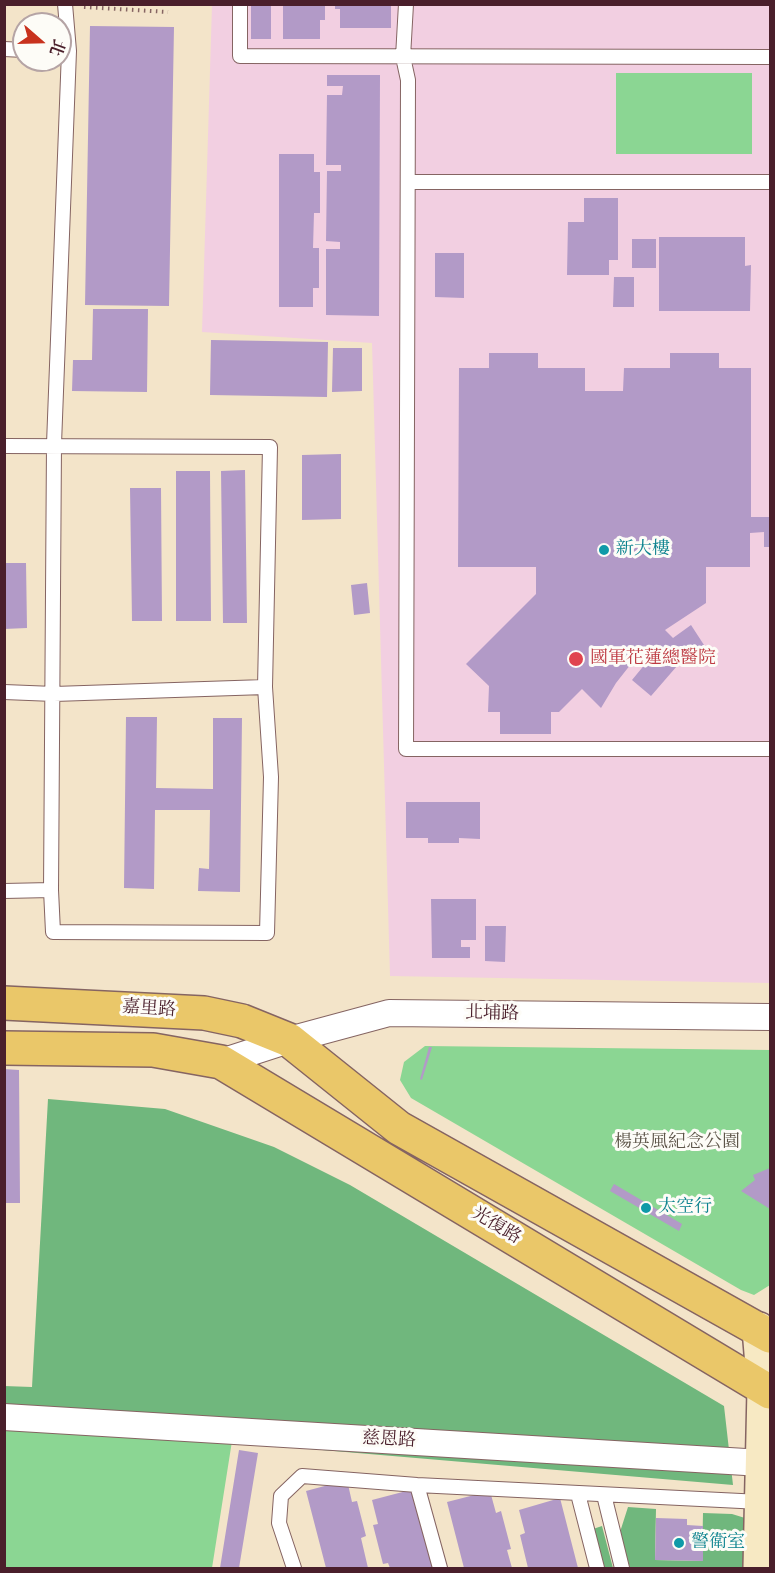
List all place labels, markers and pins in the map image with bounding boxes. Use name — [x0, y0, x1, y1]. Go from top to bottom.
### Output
place label: 新大樓 — [616, 539, 670, 561]
marker: 新大樓 — [597, 543, 611, 557]
place label: 國軍花蓮總醫院 — [590, 648, 716, 670]
marker: 國軍花蓮總醫院 — [567, 650, 585, 668]
place label: 太空行 — [658, 1197, 712, 1219]
marker: 太空行 — [639, 1201, 653, 1215]
place label: 警衛室 — [691, 1532, 745, 1554]
marker: 警衛室 — [672, 1536, 686, 1550]

